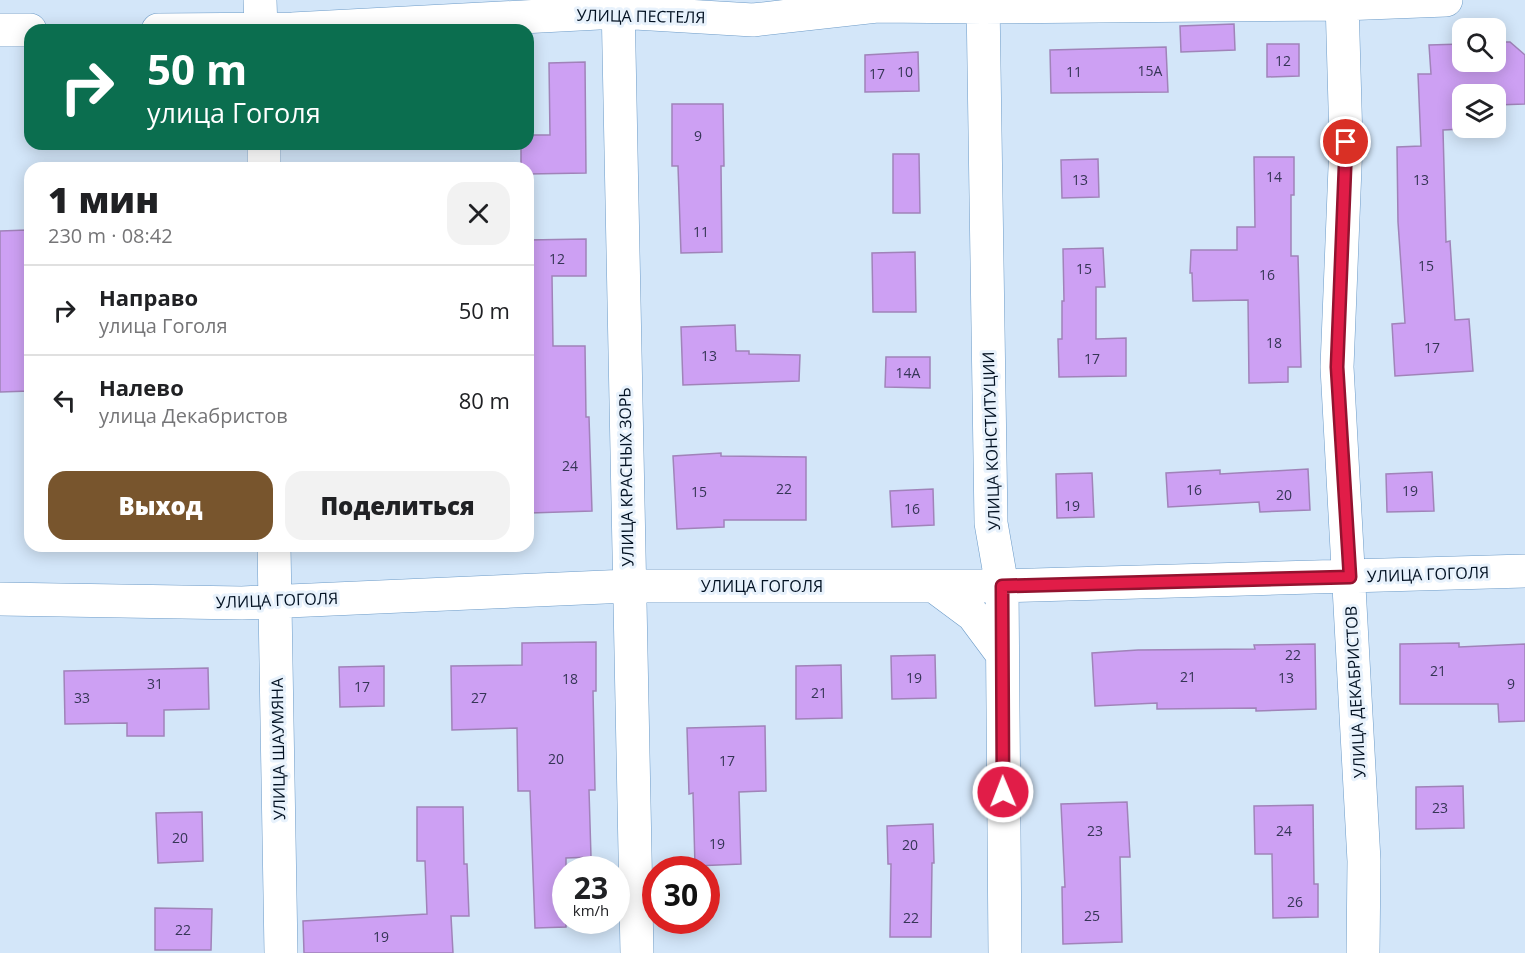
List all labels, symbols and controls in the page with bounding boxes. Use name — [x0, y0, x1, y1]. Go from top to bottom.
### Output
street label: УЛИЦА ПЕСТЕЛЯ — [576, 4, 706, 28]
map controls — [1452, 18, 1506, 138]
button: search — [1452, 18, 1506, 72]
text: 50 m — [147, 40, 247, 97]
icon: right — [48, 48, 126, 126]
house number: 12 — [1275, 51, 1291, 70]
house number: 15А — [1138, 61, 1163, 80]
house number: 10 — [897, 62, 913, 81]
house number: 11 — [1066, 62, 1082, 81]
house number: 17 — [869, 64, 885, 83]
button: layers — [1452, 84, 1506, 138]
text: улица Гоголя — [147, 94, 321, 131]
pin — [1320, 116, 1371, 167]
icon: arrive — [1329, 125, 1362, 158]
house number: 9 — [694, 126, 702, 145]
house number: 14 — [1266, 167, 1282, 186]
house number: 13 — [1072, 170, 1088, 189]
house number: 13 — [1413, 170, 1429, 189]
text: 1 мин — [48, 175, 159, 224]
button: close — [447, 182, 510, 245]
text: 230 m · 08:42 — [48, 222, 173, 249]
house number: 11 — [693, 222, 709, 241]
house number: 12 — [549, 249, 565, 268]
house number: 15 — [1418, 256, 1434, 275]
house number: 15 — [1076, 259, 1092, 278]
house number: 16 — [1259, 265, 1275, 284]
text: Направо — [99, 282, 198, 312]
icon: right — [48, 294, 81, 327]
text: 50 m — [459, 295, 510, 325]
text: улица Гоголя — [99, 312, 228, 339]
house number: 18 — [1266, 333, 1282, 352]
house number: 17 — [1424, 338, 1440, 357]
house number: 13 — [701, 346, 717, 365]
house number: 17 — [1084, 349, 1100, 368]
street label: УЛИЦА КОНСТИТУЦИИ — [977, 351, 1005, 531]
house number: 14А — [896, 363, 921, 382]
text: Налево — [99, 372, 184, 402]
icon: left — [48, 384, 81, 417]
text: 80 m — [459, 385, 510, 415]
street label: УЛИЦА КРАСНЫХ ЗОРЬ — [613, 387, 639, 567]
text: улица Декабристов — [99, 402, 288, 429]
house number: 24 — [562, 456, 578, 475]
button: Выход — [48, 471, 273, 540]
button: Поделиться — [285, 471, 510, 540]
house number: 22 — [776, 479, 792, 498]
house number: 16 — [1186, 480, 1202, 499]
house number: 19 — [1402, 481, 1418, 500]
house number: 15 — [691, 482, 707, 501]
house number: 20 — [1276, 485, 1292, 504]
house number: 19 — [1064, 496, 1080, 515]
house number: 16 — [904, 499, 920, 518]
street label: УЛИЦА ГОГОЛЯ — [1367, 561, 1489, 587]
street label: УЛИЦА ГОГОЛЯ — [701, 575, 823, 597]
street label: УЛИЦА ГОГОЛЯ — [216, 587, 338, 613]
street label: УЛИЦА ДЕКАБРИСТОВ — [1340, 605, 1370, 779]
house number: 22 — [1285, 645, 1301, 664]
house number: 21 — [1430, 661, 1446, 680]
house number: 21 — [1180, 667, 1196, 686]
house number: 19 — [906, 668, 922, 687]
house number: 13 — [1278, 668, 1294, 687]
house number: 18 — [562, 669, 578, 688]
house number: 31 — [147, 674, 163, 693]
house number: 9 — [1507, 674, 1515, 693]
street label: УЛИЦА ШАУМЯНА — [266, 677, 290, 820]
house number: 17 — [354, 677, 370, 696]
house number: 21 — [811, 683, 827, 702]
house number: 33 — [74, 688, 90, 707]
house number: 27 — [471, 688, 487, 707]
house number: 20 — [548, 749, 564, 768]
house number: 17 — [719, 751, 735, 770]
position arrow — [971, 760, 1035, 824]
house number: 23 — [1432, 798, 1448, 817]
house number: 23 — [1087, 821, 1103, 840]
house number: 24 — [1276, 821, 1292, 840]
house number: 20 — [172, 828, 188, 847]
house number: 19 — [709, 834, 725, 853]
house number: 20 — [902, 835, 918, 854]
speed limit sign: 30 — [642, 856, 720, 934]
text: 23 — [574, 867, 608, 908]
house number: 26 — [1287, 892, 1303, 911]
text: km/h — [573, 900, 609, 920]
house number: 25 — [1084, 906, 1100, 925]
house number: 22 — [903, 908, 919, 927]
house number: 22 — [175, 920, 191, 939]
house number: 19 — [373, 927, 389, 946]

